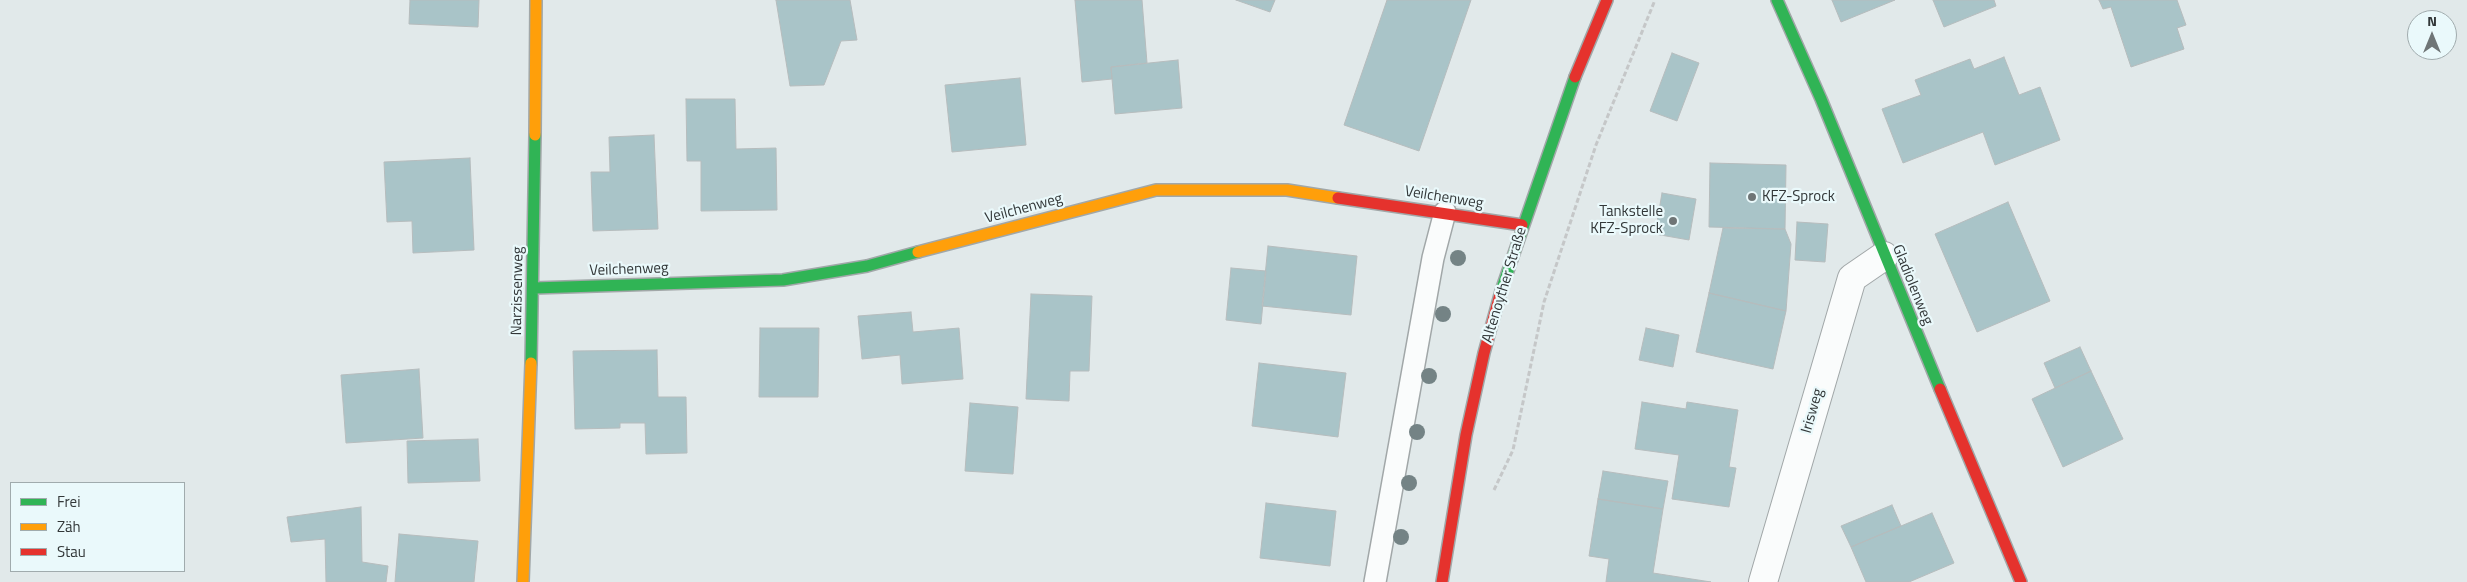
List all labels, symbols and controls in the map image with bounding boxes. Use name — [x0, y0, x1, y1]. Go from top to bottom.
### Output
north arrow — [2407, 10, 2457, 60]
text: N — [2427, 10, 2437, 31]
street label: Veilchenweg — [1403, 183, 1485, 213]
place label: KFZ-Sprock — [1762, 188, 1835, 206]
street label: Veilchenweg — [983, 190, 1065, 228]
marker: KFZ-Sprock — [1746, 191, 1758, 203]
place label: Tankstelle KFZ-Sprock — [1590, 203, 1663, 238]
marker: Tankstelle KFZ-Sprock — [1667, 215, 1679, 227]
street label: Altenoyther Straße — [1479, 225, 1531, 345]
street label: Gladiolenweg — [1888, 242, 1936, 328]
street label: Narzissenweg — [508, 246, 528, 336]
street label: Veilchenweg — [589, 260, 669, 280]
street label: Irisweg — [1798, 387, 1828, 435]
legend — [10, 482, 185, 572]
text: Frei — [57, 490, 80, 513]
text: Zäh — [57, 515, 81, 538]
text: Stau — [57, 540, 86, 563]

